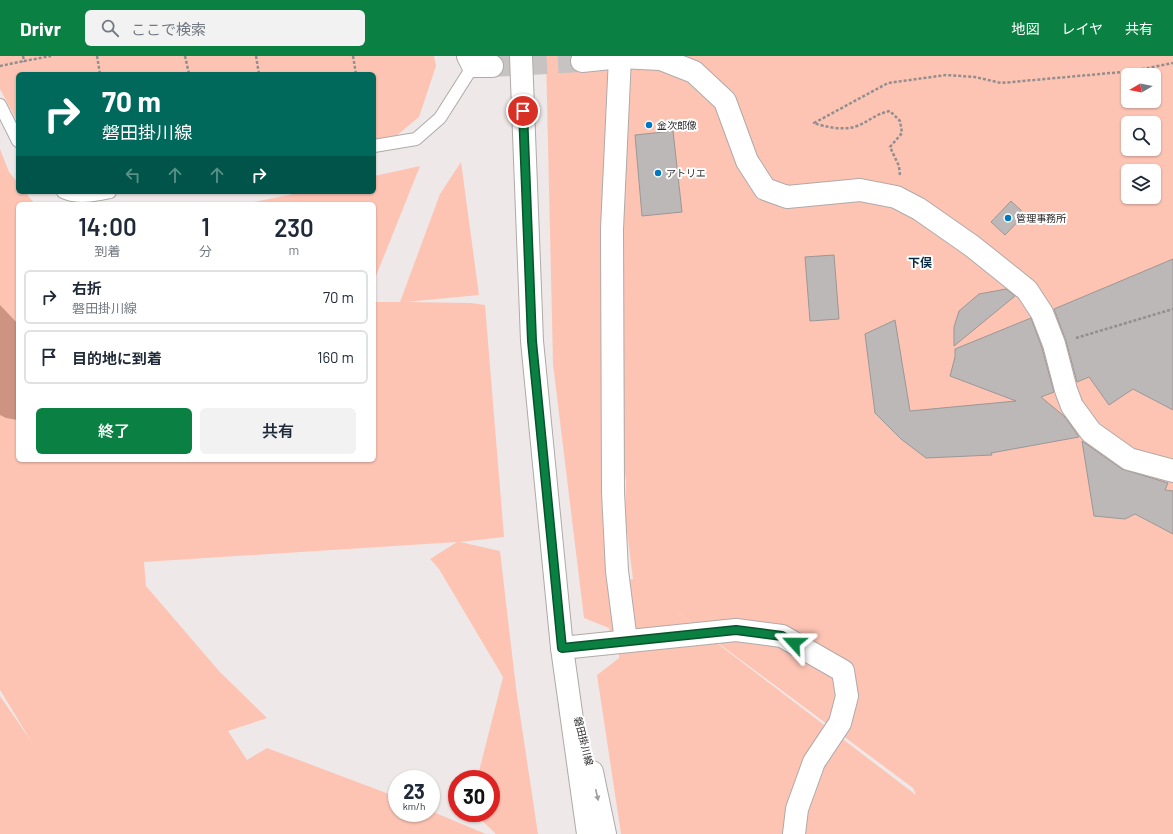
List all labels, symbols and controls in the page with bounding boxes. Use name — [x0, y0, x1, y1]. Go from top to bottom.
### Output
search box — [85, 10, 365, 46]
text: Drivr — [20, 17, 61, 40]
icon: search — [99, 17, 121, 39]
text: ここで検索 — [131, 20, 206, 38]
text: 地図 — [1011, 20, 1039, 37]
text: レイヤ — [1061, 20, 1103, 37]
text: 共有 — [1125, 20, 1153, 37]
north arrow — [1121, 68, 1161, 108]
map controls — [1121, 68, 1161, 204]
text: 70 m — [102, 84, 161, 118]
icon: right — [36, 88, 88, 140]
pin — [506, 94, 540, 128]
icon: arrive — [512, 100, 534, 122]
button: search — [1121, 116, 1161, 156]
place label: 金次郎像 — [657, 119, 697, 131]
marker: 金次郎像 — [644, 120, 654, 130]
text: 磐田掛川線 — [102, 121, 192, 143]
icon: left — [122, 164, 144, 186]
icon: ahead — [164, 164, 186, 186]
icon: ahead — [206, 164, 228, 186]
icon: right — [248, 164, 270, 186]
button: layers — [1121, 164, 1161, 204]
place label: アトリエ — [666, 167, 706, 179]
marker: アトリエ — [653, 168, 663, 178]
text: 14:00 — [78, 212, 137, 241]
text: 1 — [201, 212, 210, 241]
place label: 管理事務所 — [1016, 212, 1066, 224]
text: 230 — [274, 213, 314, 242]
marker: 管理事務所 — [1003, 213, 1013, 223]
text: m — [289, 242, 299, 258]
text: 到着 — [94, 243, 120, 259]
text: 分 — [199, 243, 212, 259]
district label: 下俣 — [908, 255, 932, 269]
text: 右折 — [72, 279, 102, 297]
icon: right — [38, 286, 60, 308]
text: 70 m — [323, 288, 354, 306]
text: 磐田掛川線 — [72, 300, 137, 316]
icon: arrive — [38, 346, 60, 368]
text: 160 m — [317, 348, 354, 366]
text: 目的地に到着 — [72, 349, 162, 367]
button: 終了 — [36, 408, 192, 454]
button: 共有 — [200, 408, 356, 454]
position arrow — [773, 622, 815, 664]
street label: 磐田掛川線 — [572, 715, 596, 767]
speed limit sign: 30 — [448, 770, 500, 822]
text: 23 — [403, 779, 425, 803]
one-way arrow — [595, 789, 601, 801]
text: km/h — [403, 800, 425, 812]

